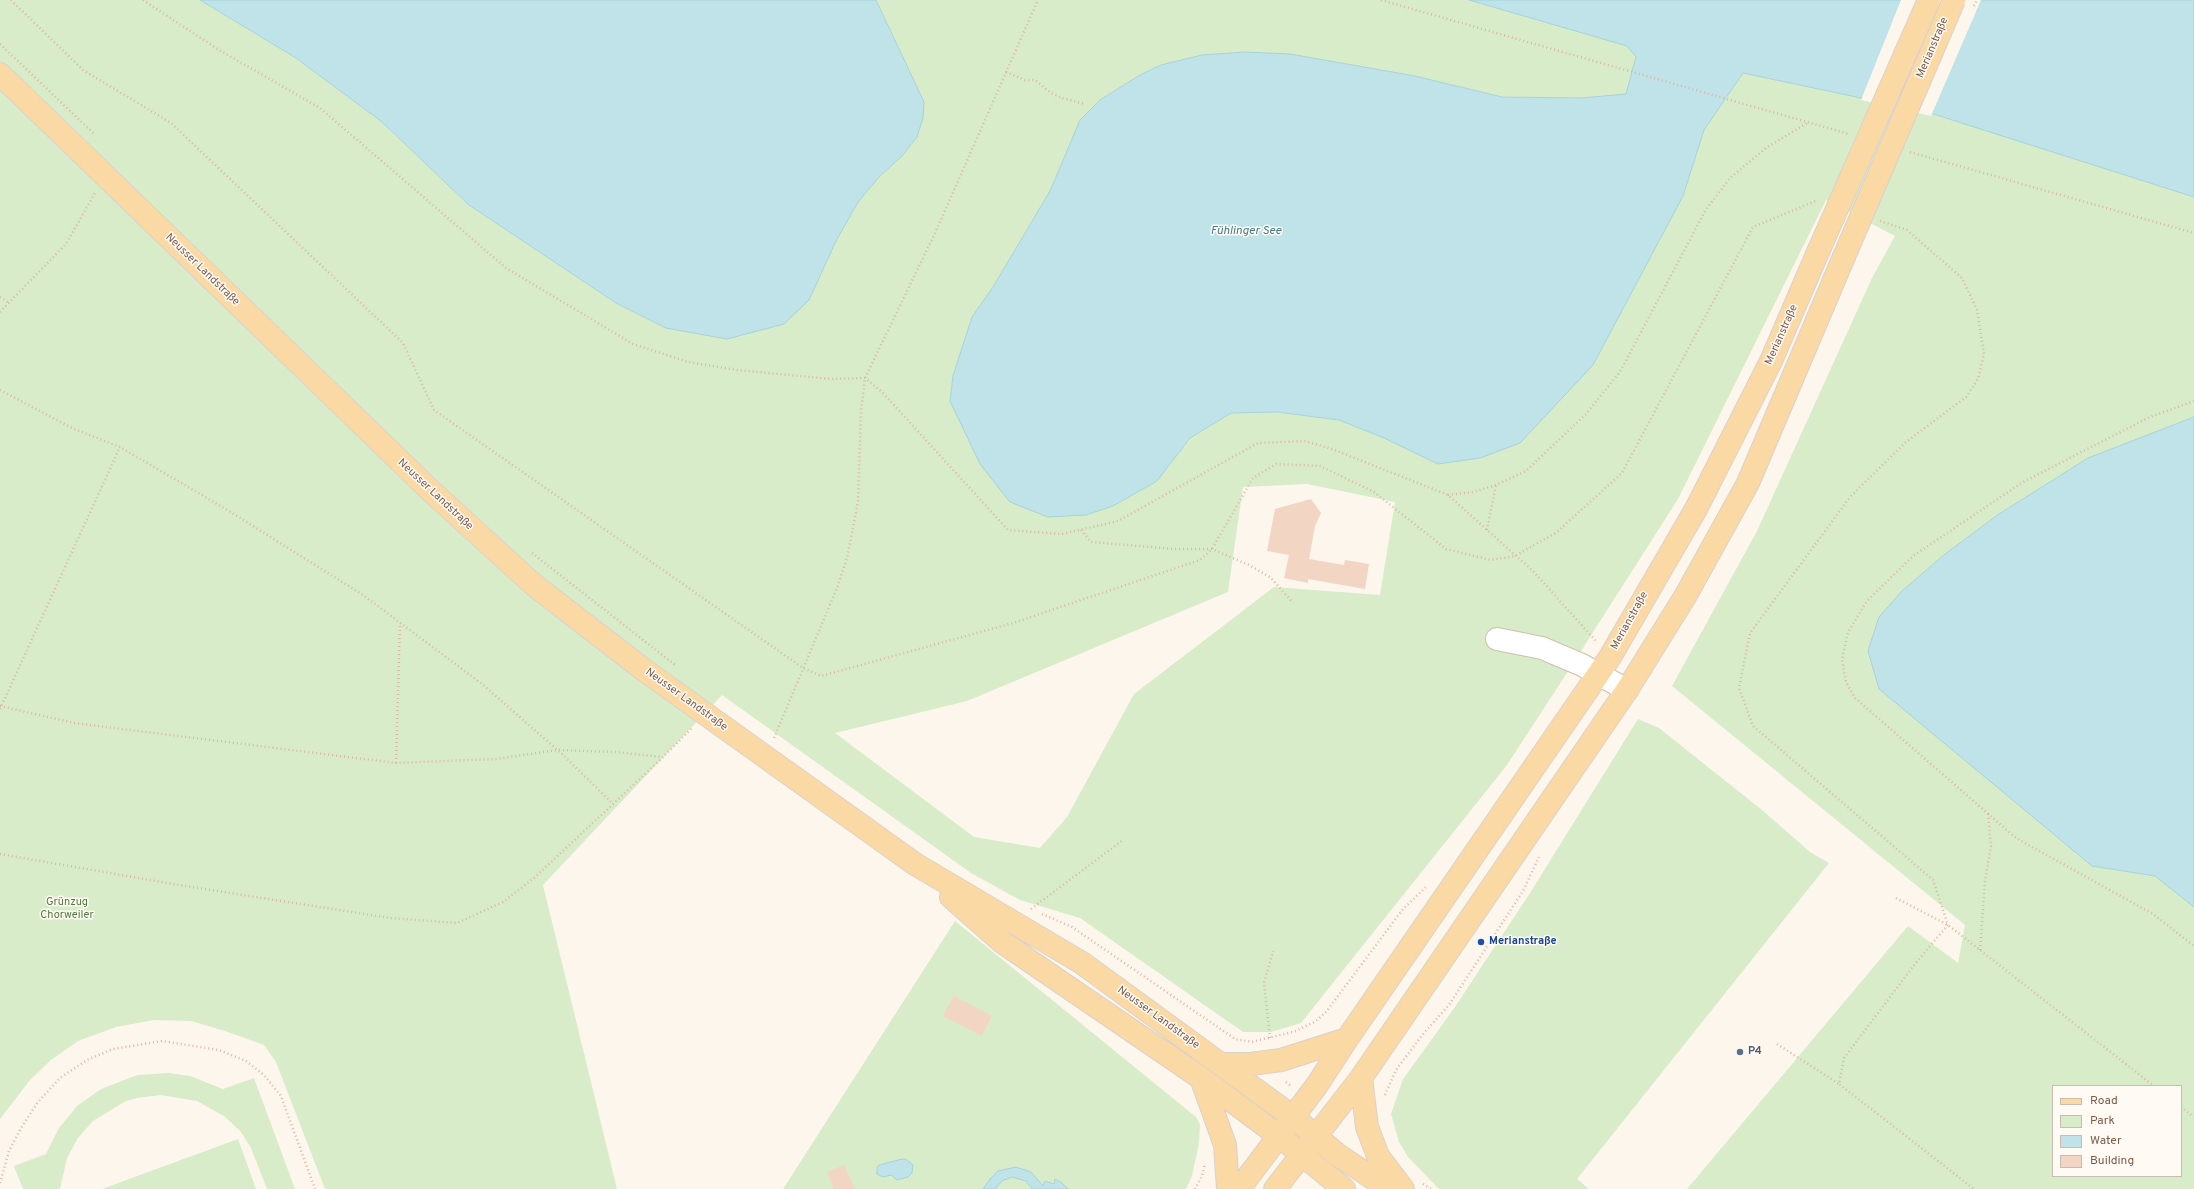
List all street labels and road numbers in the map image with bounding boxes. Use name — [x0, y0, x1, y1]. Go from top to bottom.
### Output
street label: Merianstraße — [1914, 16, 1952, 80]
street label: Neusser Landstraße — [162, 231, 242, 309]
street label: Merianstraße — [1763, 303, 1801, 367]
street label: Neusser Landstraße — [395, 457, 475, 533]
street label: Merianstraße — [1609, 590, 1651, 652]
street label: Neusser Landstraße — [642, 666, 730, 734]
street label: Neusser Landstraße — [1114, 984, 1202, 1052]

